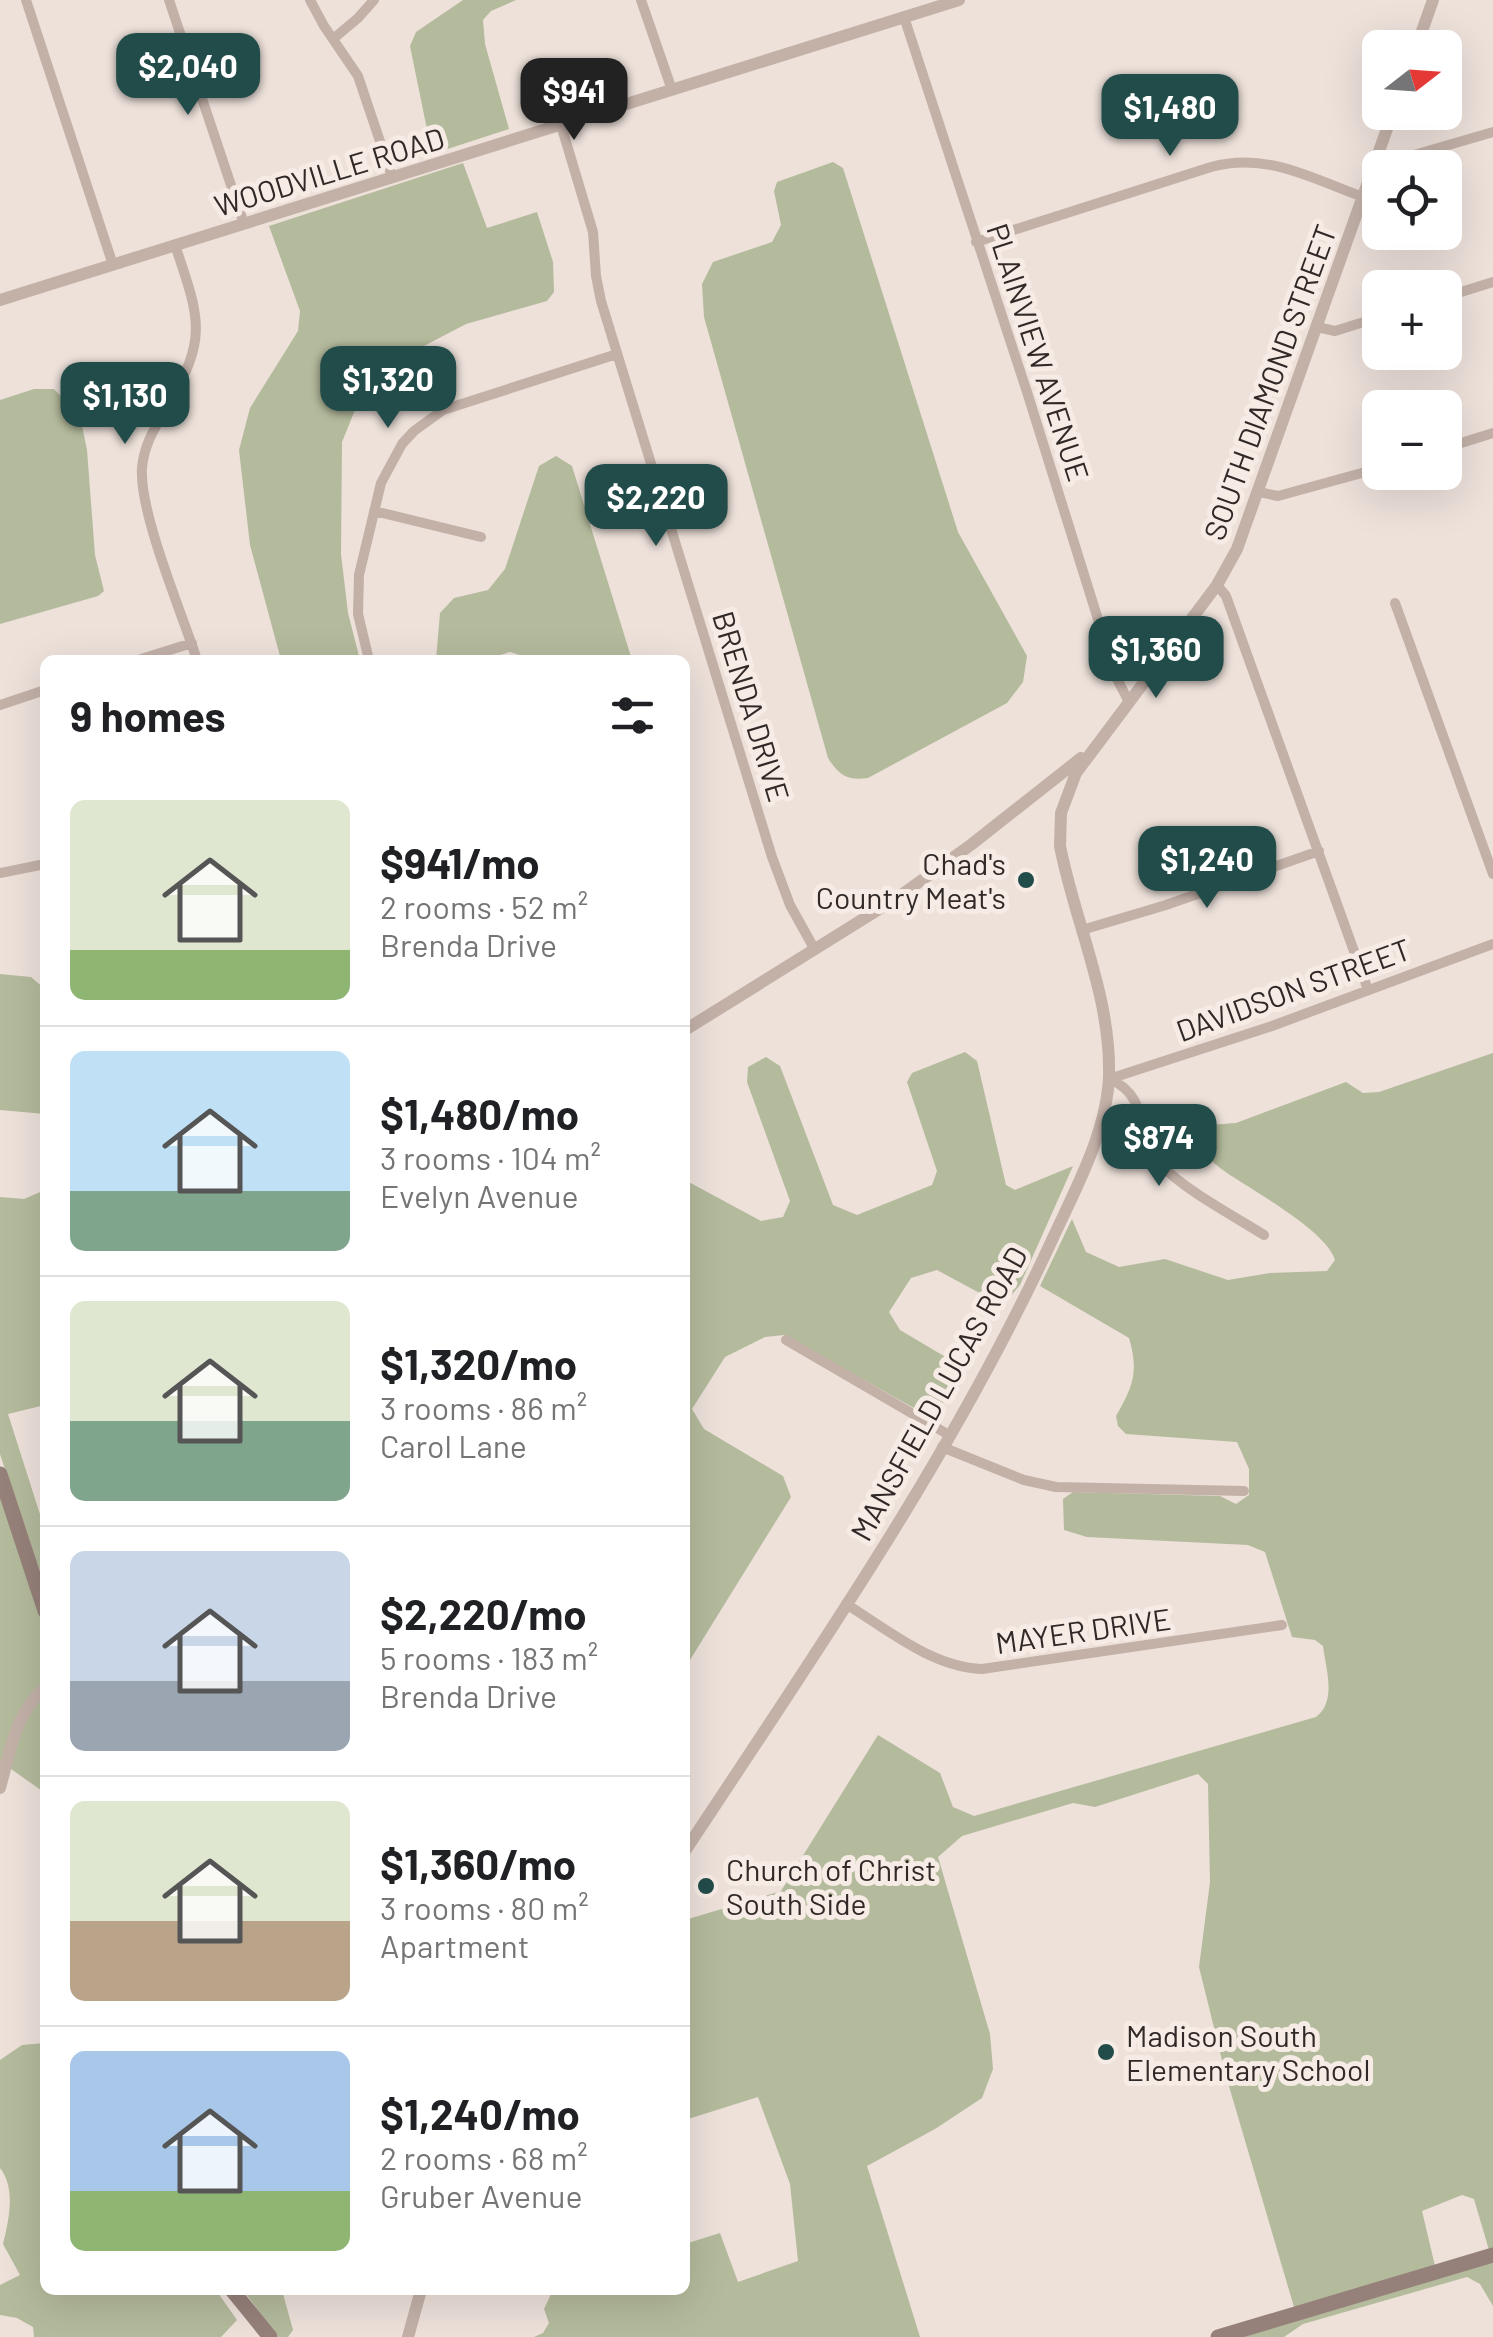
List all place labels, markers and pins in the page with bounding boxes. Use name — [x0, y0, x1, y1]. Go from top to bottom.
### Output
pin: $2,040 — [107, 33, 269, 118]
pin: $941 — [515, 58, 633, 143]
pin: $1,480 — [1089, 74, 1251, 159]
pin: $1,320 — [307, 346, 469, 431]
pin: $1,130 — [44, 362, 206, 447]
pin: $2,220 — [575, 464, 737, 549]
pin: $1,360 — [1075, 616, 1237, 701]
pin: $1,240 — [1126, 826, 1288, 911]
place label: Chad's Country Meat's — [816, 845, 1006, 915]
marker: Chad's Country Meat's — [1015, 869, 1037, 891]
pin: $874 — [1100, 1104, 1218, 1189]
place label: Church of Christ South Side — [726, 1851, 936, 1921]
marker: Church of Christ South Side — [695, 1875, 717, 1897]
place label: Madison South Elementary School — [1126, 2017, 1370, 2087]
marker: Madison South Elementary School — [1095, 2041, 1117, 2063]

